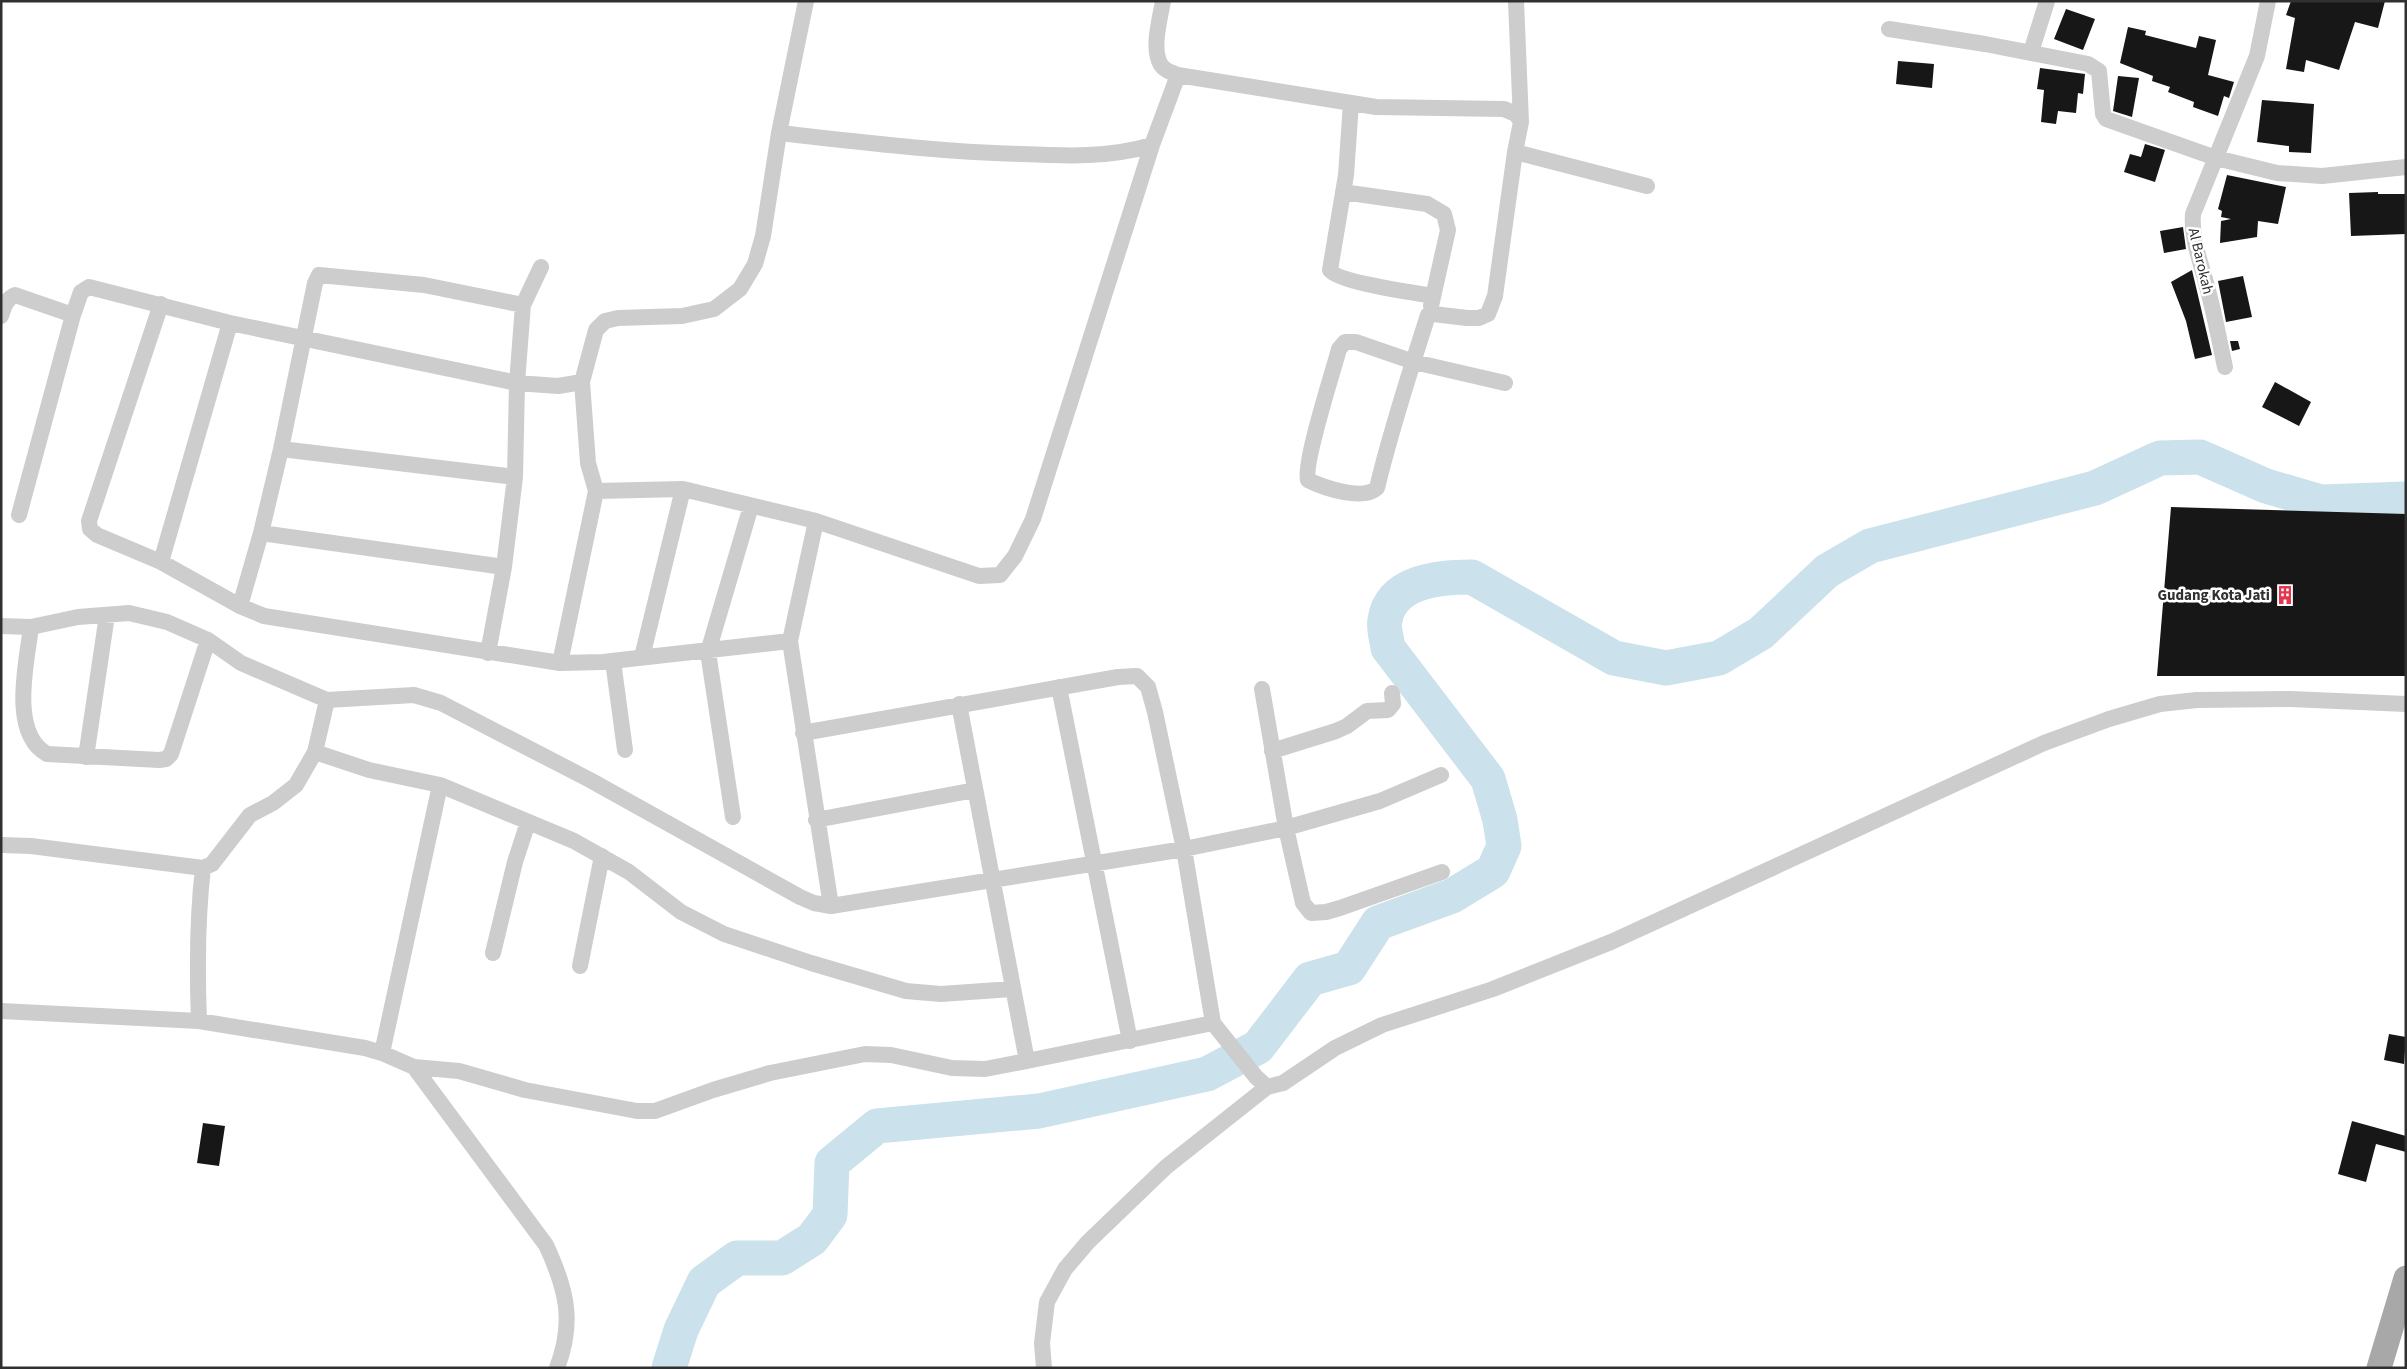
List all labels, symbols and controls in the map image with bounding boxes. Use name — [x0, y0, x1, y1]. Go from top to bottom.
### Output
street label: Al Barokah — [2183, 226, 2218, 296]
building icon: Gudang Kota Jati — [2274, 584, 2296, 606]
place label: Gudang Kota Jati — [2157, 585, 2270, 606]

